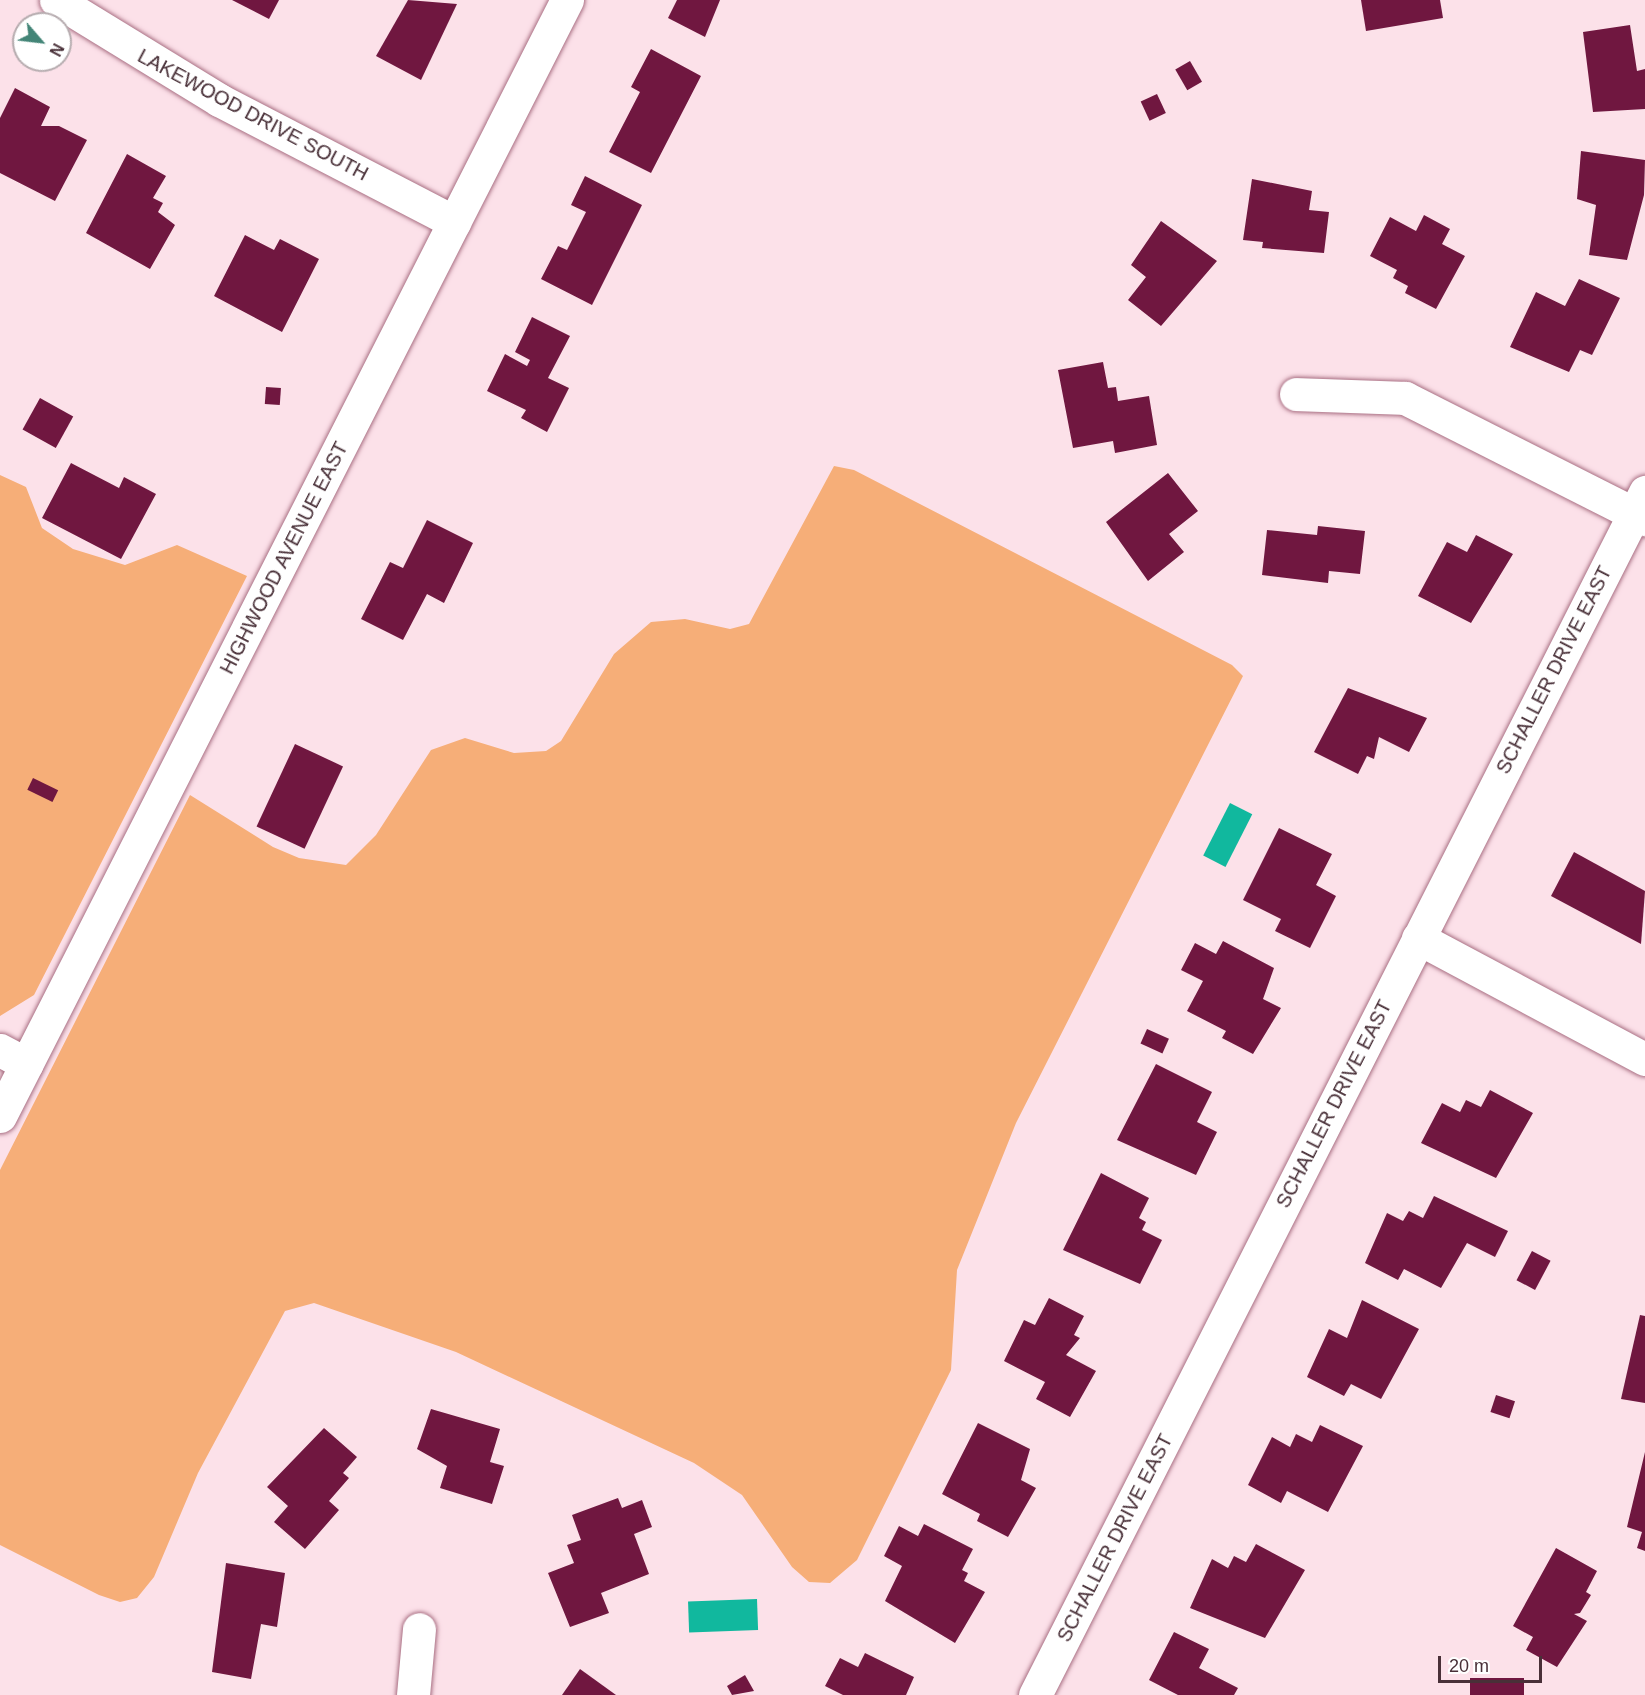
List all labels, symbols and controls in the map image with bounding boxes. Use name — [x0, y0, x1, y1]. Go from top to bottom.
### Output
north arrow — [12, 12, 72, 72]
text: N — [46, 41, 67, 59]
street label: LAKEWOOD DRIVE SOUTH — [134, 44, 372, 186]
street label: HIGHWOOD AVENUE EAST — [215, 437, 353, 679]
street label: SCHALLER DRIVE EAST — [1491, 562, 1617, 778]
street label: SCHALLER DRIVE EAST — [1271, 996, 1397, 1212]
street label: SCHALLER DRIVE EAST — [1052, 1430, 1178, 1646]
scale bar — [1441, 1644, 1544, 1682]
text: 20 m — [1449, 1656, 1489, 1676]

